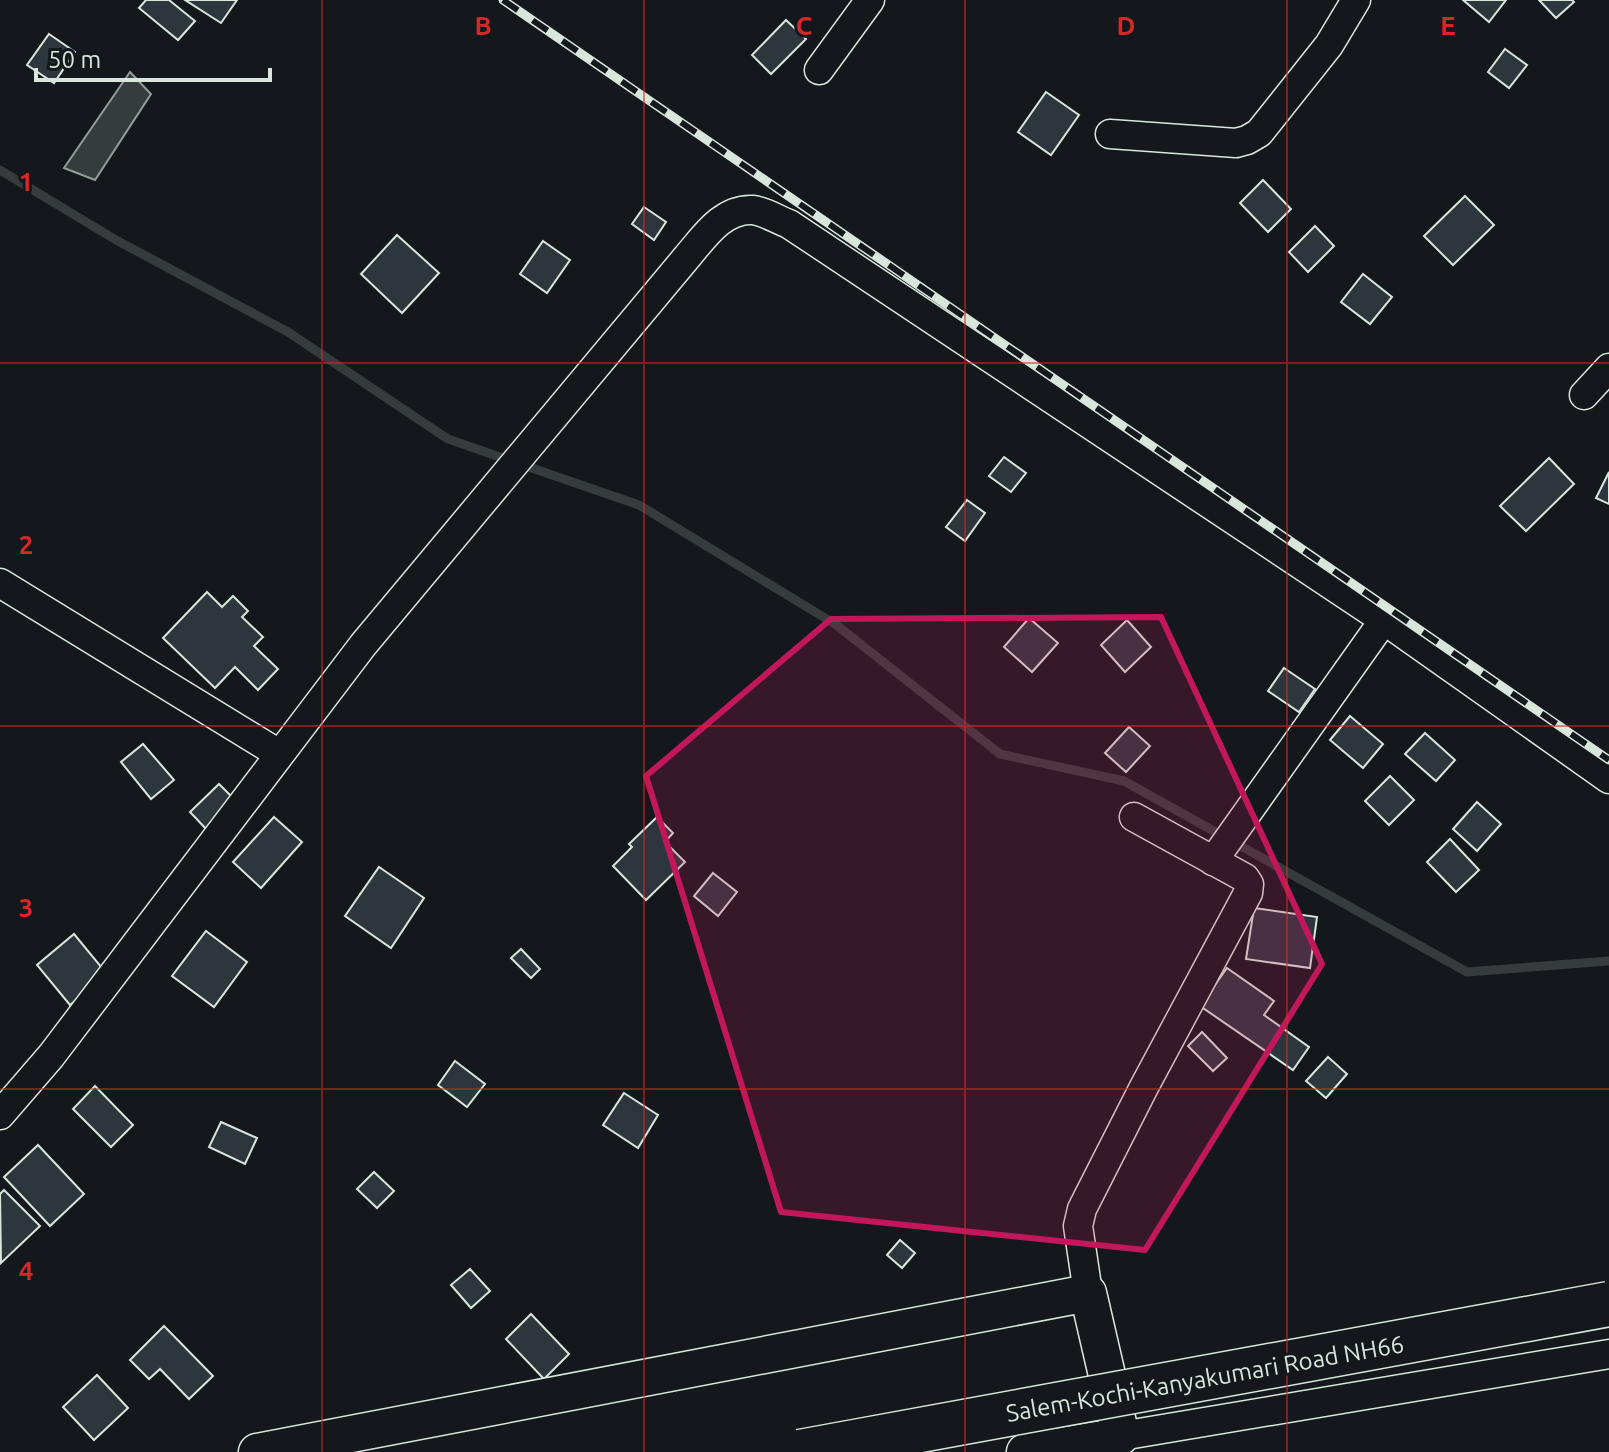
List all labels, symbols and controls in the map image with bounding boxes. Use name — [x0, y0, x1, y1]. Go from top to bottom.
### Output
text: B — [474, 11, 492, 40]
text: C — [796, 11, 813, 40]
text: D — [1117, 11, 1135, 40]
text: E — [1440, 11, 1456, 40]
scale bar — [36, 32, 270, 82]
text: 50 m — [48, 46, 101, 73]
text: 1 — [19, 167, 33, 196]
text: 2 — [19, 530, 33, 559]
text: 3 — [19, 893, 33, 922]
text: 4 — [19, 1256, 33, 1285]
street label: Salem-Kochi-Kanyakumari Road NH66 — [1004, 1330, 1406, 1427]

